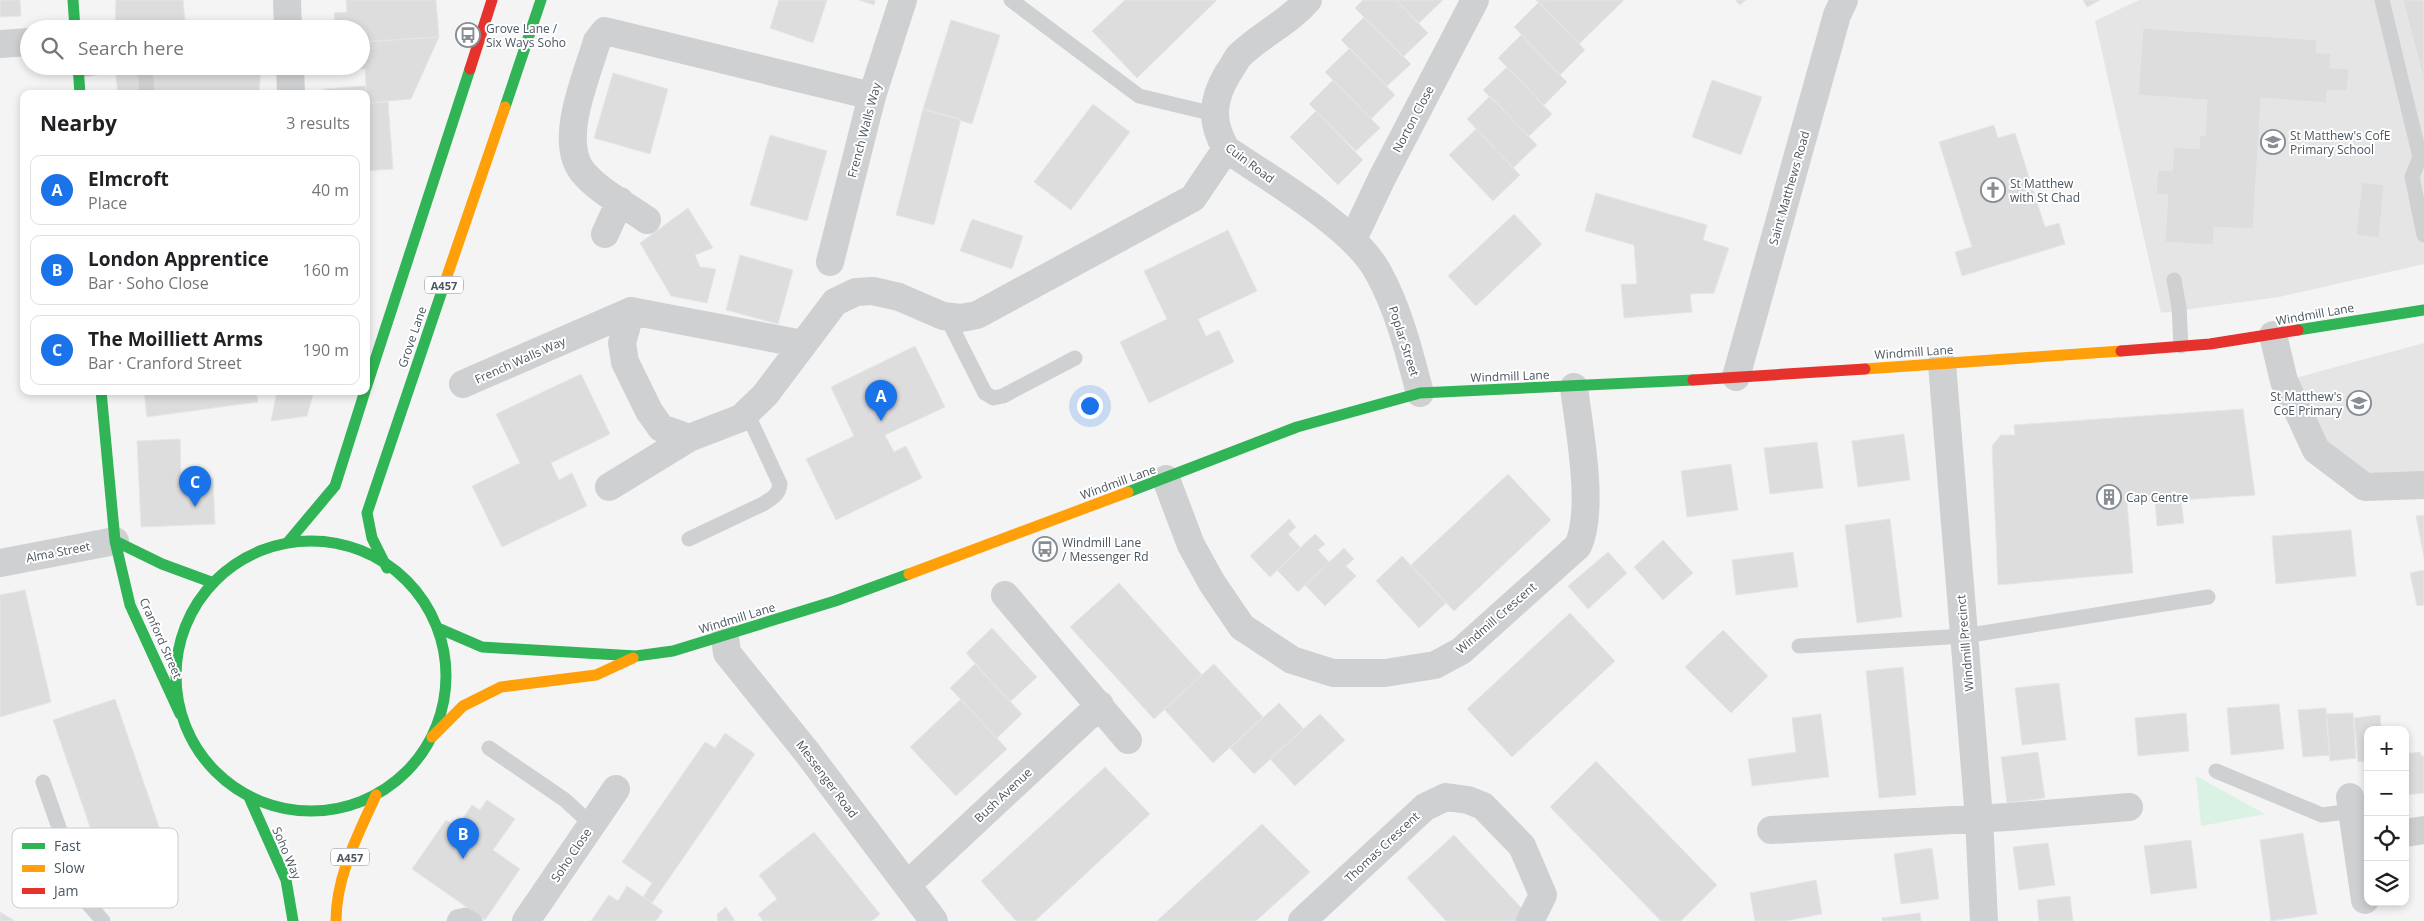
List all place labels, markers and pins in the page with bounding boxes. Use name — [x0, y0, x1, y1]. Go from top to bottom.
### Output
place label: Grove Lane / Six Ways Soho — [486, 20, 566, 51]
bus stop icon: Grove Lane / Six Ways Soho — [455, 22, 481, 48]
place label: St Matthew's CofE Primary School — [2290, 127, 2390, 158]
school or university icon: St Matthew's CofE Primary School — [2260, 129, 2286, 155]
place label: St Matthew with St Chad — [2010, 175, 2080, 206]
church icon: St Matthew with St Chad — [1980, 177, 2006, 203]
pin: A — [865, 380, 897, 421]
place label: St Matthew's CoE Primary — [2270, 388, 2343, 419]
school or university icon: St Matthew's CoE Primary — [2346, 390, 2372, 416]
pin: C — [179, 466, 211, 507]
building icon: Cap Centre — [2096, 484, 2122, 510]
place label: Cap Centre — [2126, 489, 2189, 506]
place label: Windmill Lane / Messenger Rd — [1062, 534, 1149, 565]
bus stop icon: Windmill Lane / Messenger Rd — [1032, 536, 1058, 562]
pin: B — [447, 818, 479, 859]

